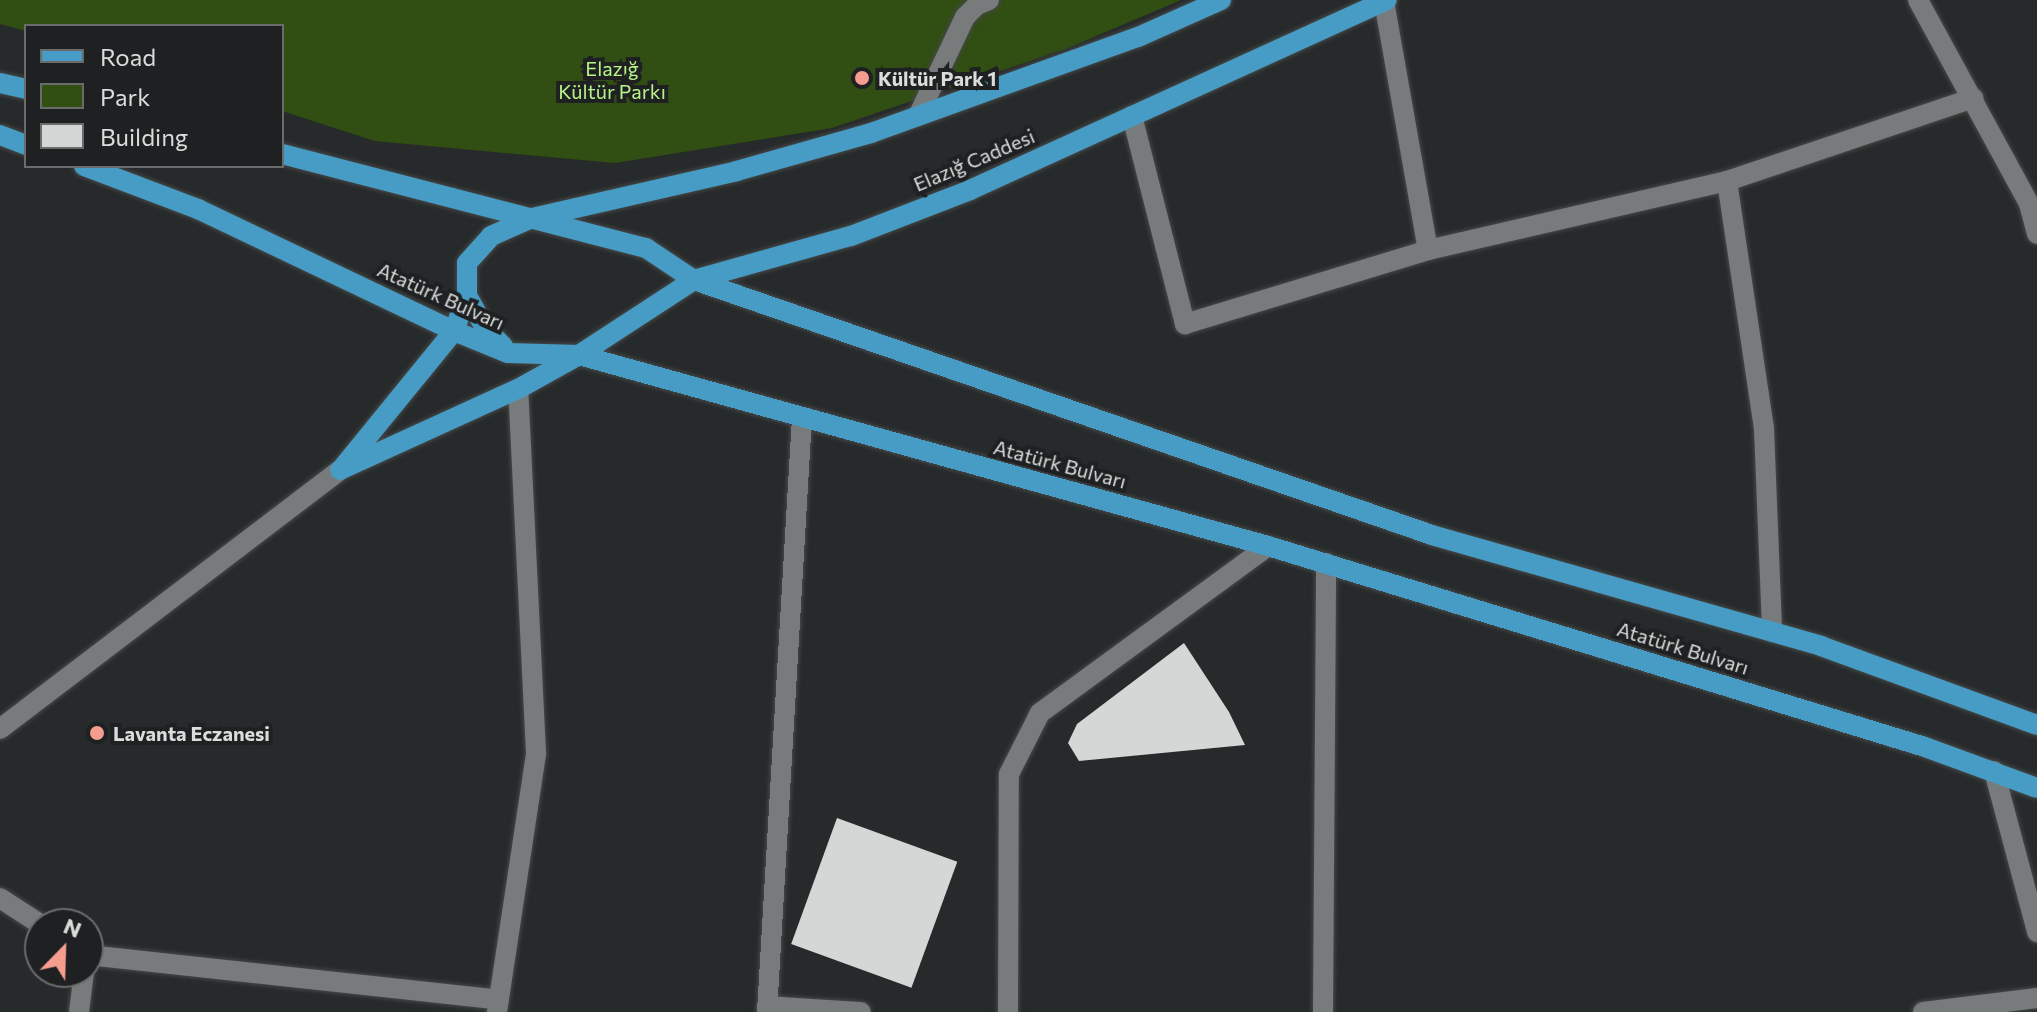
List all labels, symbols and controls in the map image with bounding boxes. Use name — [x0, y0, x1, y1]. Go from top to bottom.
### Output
legend — [24, 24, 284, 168]
text: Road — [100, 42, 156, 71]
park label: Elazığ Kültür Parkı — [558, 57, 666, 104]
place label: Kültür Park 1 — [878, 66, 997, 90]
marker: Kültür Park 1 — [853, 69, 871, 87]
text: Park — [100, 82, 150, 111]
text: Building — [100, 122, 188, 151]
street label: Elazığ Caddesi — [910, 124, 1038, 196]
street label: Atatürk Bulvarı — [374, 257, 508, 335]
street label: Atatürk Bulvarı — [991, 435, 1129, 493]
street label: Atatürk Bulvarı — [1614, 617, 1752, 679]
place label: Lavanta Eczanesi — [113, 721, 270, 745]
marker: Lavanta Eczanesi — [88, 724, 106, 742]
north arrow — [24, 908, 104, 988]
text: N — [60, 912, 86, 943]

